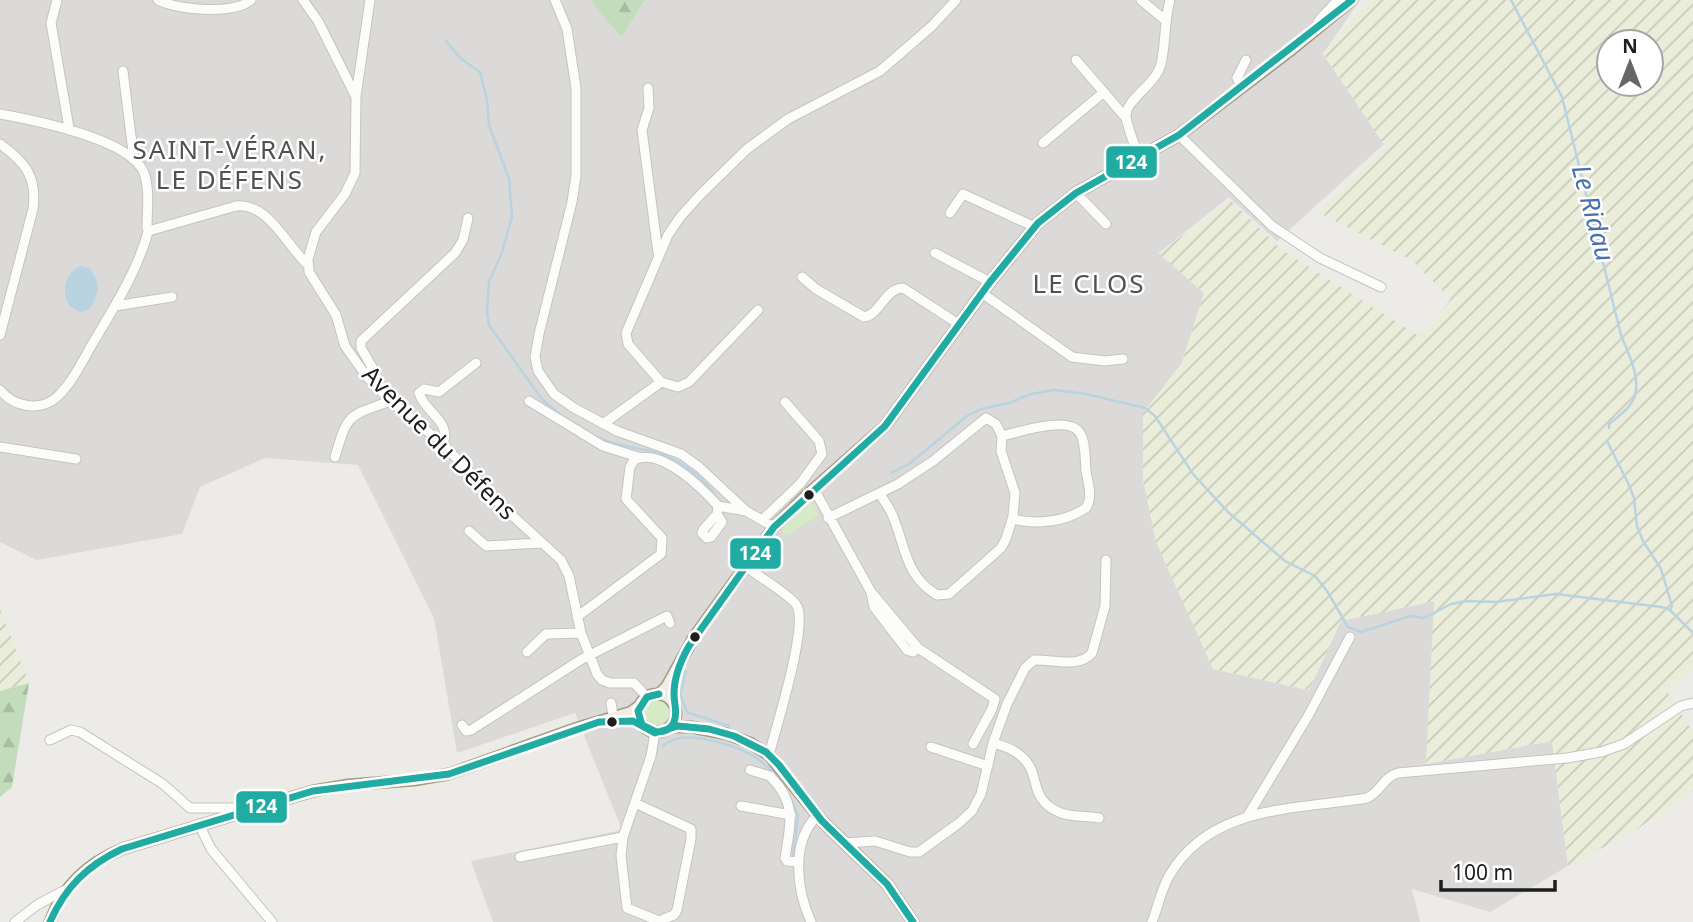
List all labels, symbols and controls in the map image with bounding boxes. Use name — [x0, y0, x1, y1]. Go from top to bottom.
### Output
north arrow — [1595, 28, 1665, 98]
text: N — [1622, 33, 1638, 59]
district label: SAINT-VÉRAN, LE DÉFENS — [133, 131, 327, 197]
line badge: 124 — [1105, 145, 1158, 179]
text: 124 — [1115, 149, 1147, 175]
water label: Le Ridau — [1564, 160, 1624, 265]
district label: LE CLOS — [1033, 265, 1145, 301]
street label: Avenue du Défens — [356, 358, 524, 526]
unlabelled marker — [802, 488, 816, 502]
line badge: 124 — [729, 537, 782, 570]
text: 124 — [739, 540, 771, 566]
unlabelled marker — [688, 630, 702, 644]
unlabelled marker — [605, 715, 619, 729]
line badge: 124 — [235, 790, 288, 824]
text: 124 — [245, 793, 277, 819]
scale bar — [1441, 848, 1555, 892]
text: 100 m — [1452, 858, 1513, 886]

